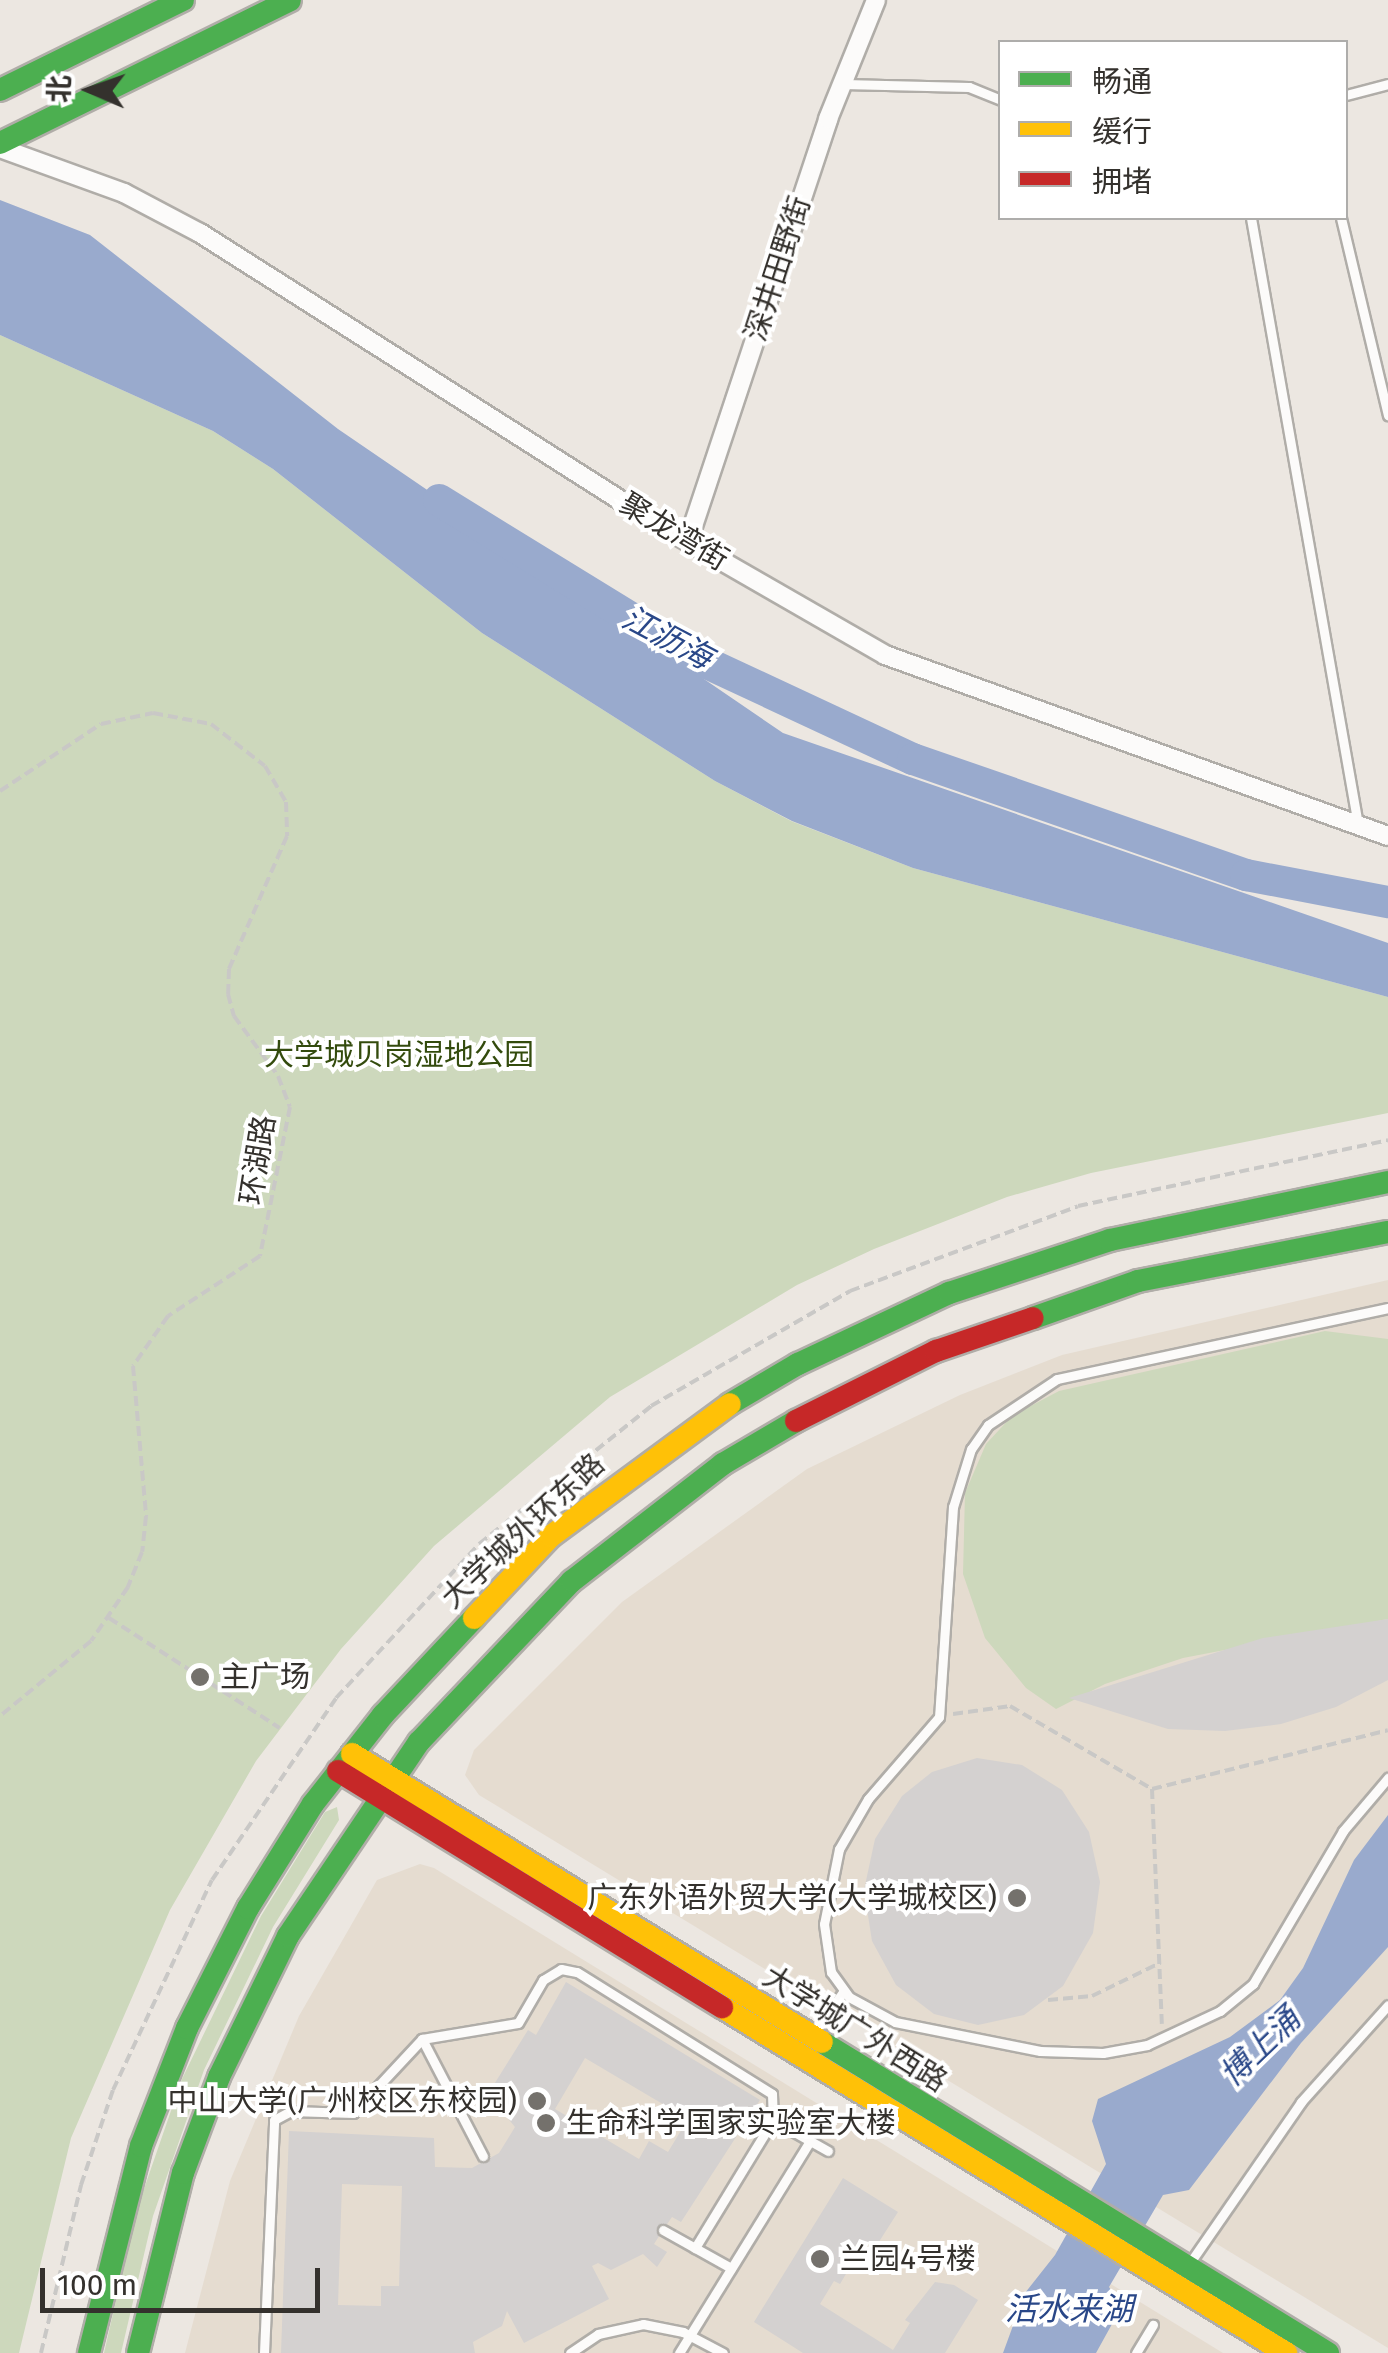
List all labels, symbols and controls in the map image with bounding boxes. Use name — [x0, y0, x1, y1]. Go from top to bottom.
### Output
north arrow — [40, 40, 140, 140]
legend — [998, 40, 1348, 220]
text: 畅通 — [1092, 64, 1152, 100]
text: 北 — [43, 74, 76, 104]
text: 缓行 — [1092, 114, 1152, 150]
text: 拥堵 — [1092, 164, 1152, 200]
street label: 深井田野街 — [738, 192, 818, 346]
street label: 聚龙湾街 — [613, 486, 735, 578]
water label: 江沥海 — [616, 599, 718, 677]
park label: 大学城贝岗湿地公园 — [264, 1037, 534, 1073]
street label: 环湖路 — [233, 1113, 283, 1207]
street label: 大学城外环东路 — [434, 1446, 612, 1616]
place label: 主广场 — [220, 1659, 310, 1695]
marker: 主广场 — [189, 1666, 211, 1688]
place label: 广东外语外贸大学(大学城校区) — [588, 1880, 997, 1916]
marker: 广东外语外贸大学(大学城校区) — [1006, 1887, 1028, 1909]
street label: 大学城广外西路 — [756, 1958, 954, 2100]
water label: 博上涌 — [1212, 2000, 1308, 2094]
place label: 中山大学(广州校区东校园) — [168, 2083, 517, 2119]
marker: 中山大学(广州校区东校园) — [526, 2090, 548, 2112]
place label: 生命科学国家实验室大楼 — [566, 2105, 896, 2141]
marker: 生命科学国家实验室大楼 — [535, 2112, 557, 2134]
place label: 兰园4号楼 — [840, 2241, 976, 2277]
scale bar — [45, 2248, 325, 2310]
marker: 兰园4号楼 — [809, 2248, 831, 2270]
text: 100 m — [57, 2267, 137, 2303]
water label: 活水来湖 — [1005, 2290, 1133, 2328]

